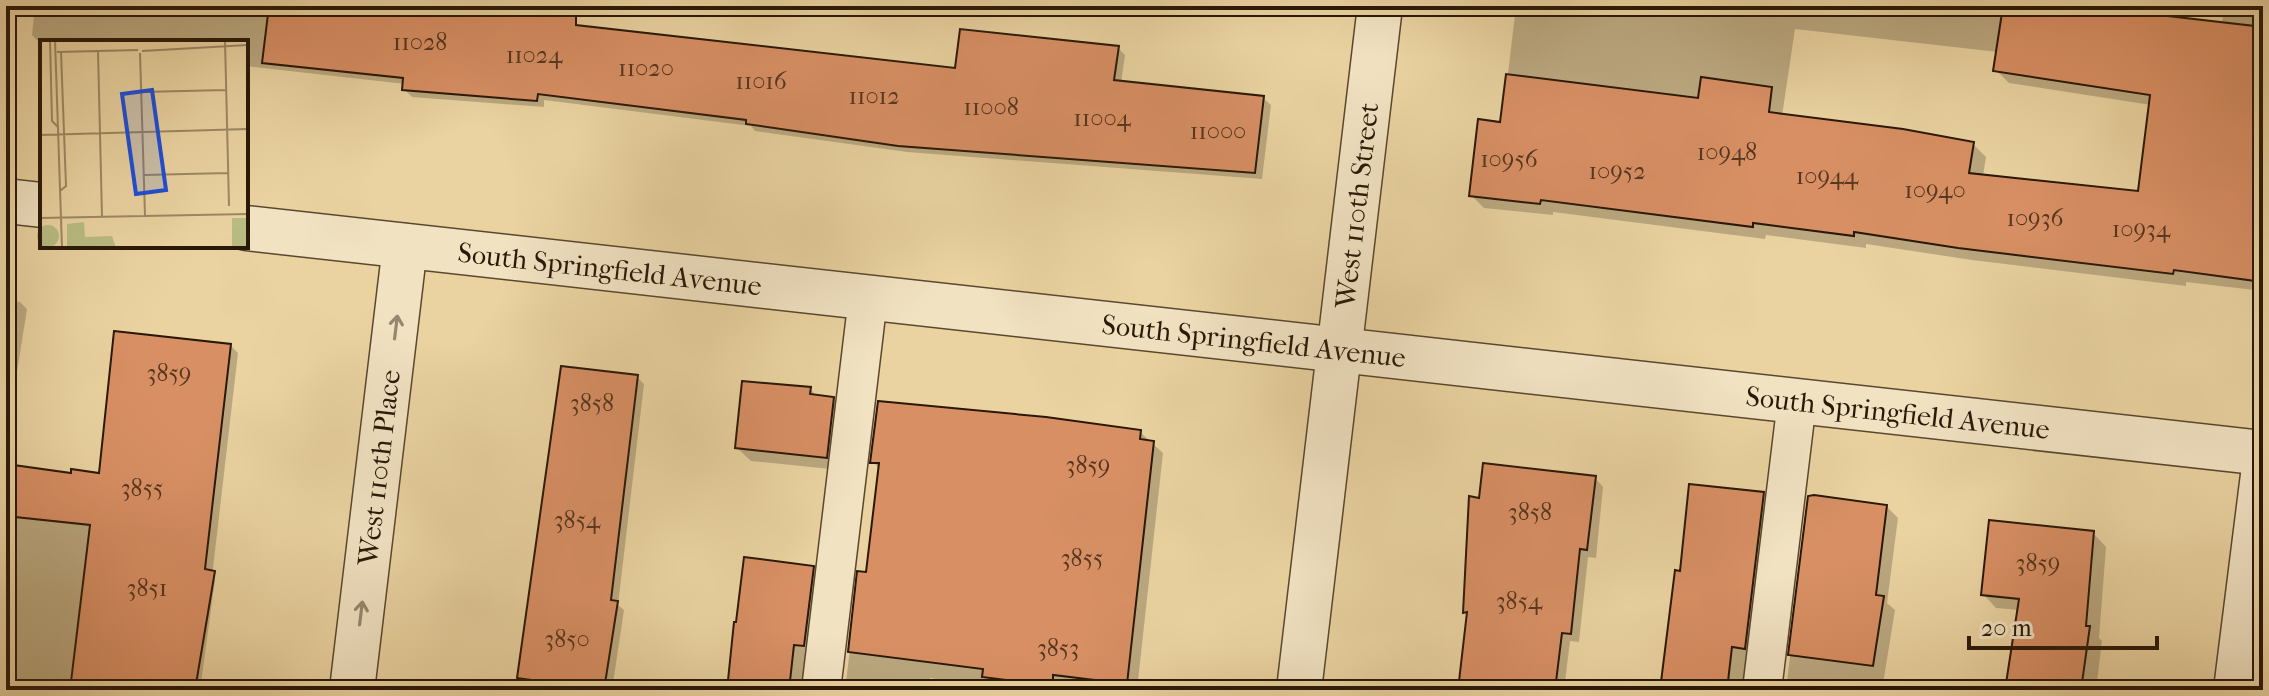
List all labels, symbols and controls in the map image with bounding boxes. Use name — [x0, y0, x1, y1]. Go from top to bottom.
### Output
house number: 11028 — [393, 28, 447, 56]
inset map — [40, 40, 248, 248]
house number: 11024 — [506, 41, 563, 69]
house number: 11020 — [618, 54, 674, 82]
house number: 11016 — [735, 67, 788, 95]
house number: 11012 — [849, 82, 900, 110]
house number: 11008 — [963, 93, 1019, 121]
street label: West 110th Street — [1328, 101, 1385, 311]
house number: 11004 — [1073, 104, 1132, 132]
house number: 11000 — [1190, 117, 1246, 145]
house number: 10948 — [1697, 138, 1757, 166]
house number: 10956 — [1480, 145, 1539, 173]
house number: 10952 — [1589, 157, 1645, 185]
house number: 10944 — [1796, 162, 1859, 190]
house number: 10940 — [1904, 176, 1966, 204]
house number: 10936 — [2006, 204, 2065, 232]
house number: 10934 — [2112, 215, 2171, 243]
street label: South Springfield Avenue — [456, 236, 763, 302]
street label: South Springfield Avenue — [1100, 308, 1407, 374]
one-way arrow — [388, 314, 403, 341]
house number: 3859 — [147, 359, 191, 387]
street label: West 110th Place — [351, 368, 407, 568]
street label: South Springfield Avenue — [1744, 379, 2051, 446]
house number: 3858 — [570, 389, 614, 417]
house number: 3859 — [1066, 451, 1110, 479]
house number: 3855 — [121, 474, 163, 502]
house number: 3858 — [1508, 498, 1552, 526]
house number: 3854 — [554, 506, 601, 534]
house number: 3855 — [1061, 544, 1103, 572]
house number: 3859 — [2016, 549, 2060, 577]
house number: 3851 — [127, 574, 167, 602]
house number: 3854 — [1496, 587, 1543, 615]
one-way arrow — [354, 600, 369, 626]
scale bar — [1969, 600, 2157, 650]
text: 20 m — [1981, 614, 2032, 642]
house number: 3850 — [544, 625, 590, 653]
house number: 3853 — [1037, 634, 1079, 662]

